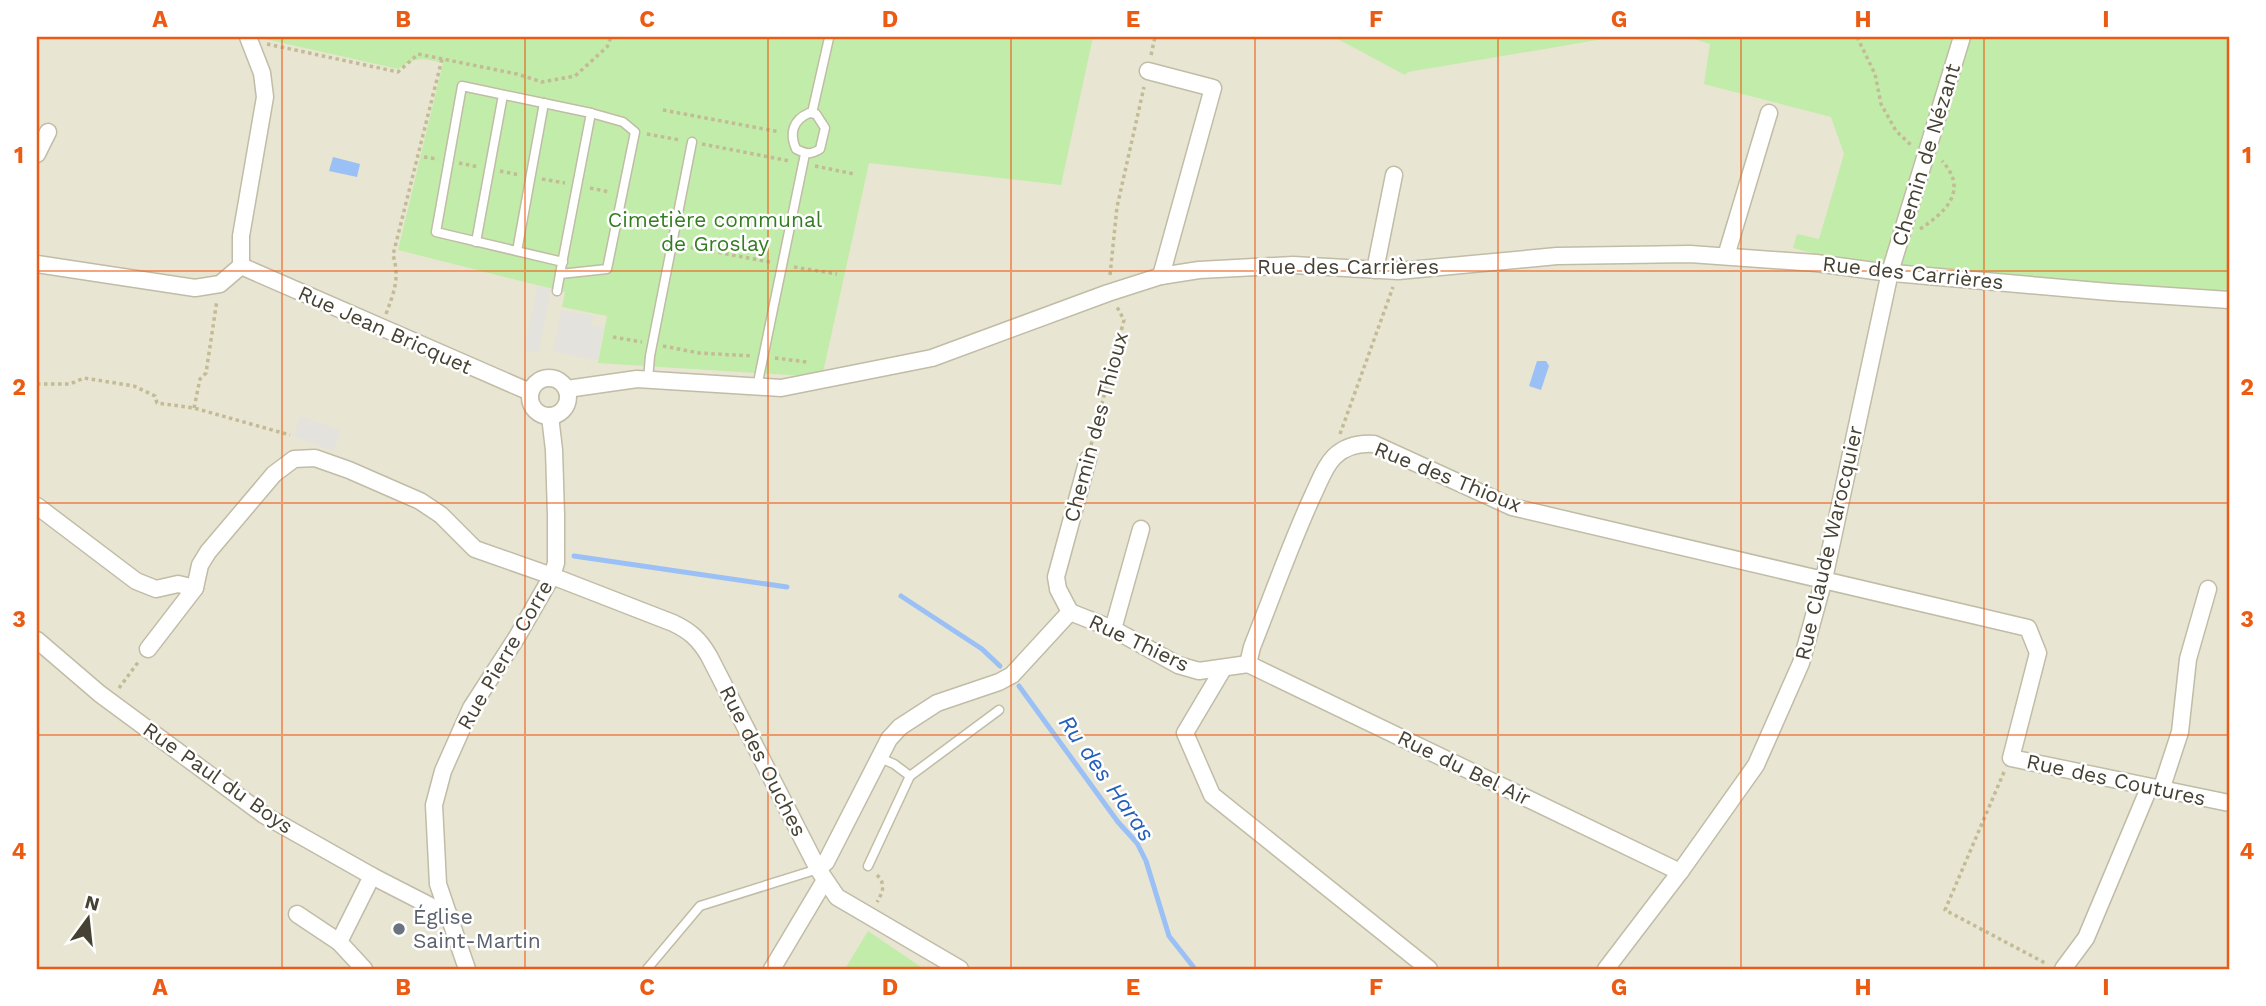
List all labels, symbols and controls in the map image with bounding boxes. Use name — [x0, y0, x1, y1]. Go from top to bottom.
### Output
text: A — [152, 6, 168, 33]
text: B — [395, 6, 411, 33]
text: C — [639, 6, 655, 33]
text: D — [882, 6, 898, 33]
text: E — [1126, 6, 1140, 33]
text: F — [1369, 6, 1383, 33]
text: G — [1611, 6, 1627, 33]
text: H — [1854, 6, 1872, 33]
text: I — [2102, 6, 2110, 33]
street label: Chemin de Nézant — [1886, 60, 1965, 249]
text: 1 — [14, 142, 24, 169]
text: 1 — [2242, 142, 2252, 169]
park label: Cimetière communal de Groslay — [608, 207, 823, 256]
street label: Rue des Carrières — [1821, 251, 2005, 294]
street label: Rue des Carrières — [1257, 254, 1439, 279]
street label: Rue Jean Bricquet — [294, 280, 476, 379]
street label: Chemin des Thioux — [1058, 329, 1133, 525]
text: 2 — [12, 374, 26, 401]
text: 2 — [2240, 374, 2254, 401]
street label: Rue Claude Warocquier — [1789, 423, 1868, 663]
street label: Rue des Thioux — [1371, 436, 1525, 517]
street label: Rue Pierre Corre — [452, 576, 558, 734]
text: 3 — [12, 606, 26, 633]
text: 3 — [2240, 606, 2254, 633]
street label: Rue Thiers — [1085, 608, 1193, 677]
street label: Rue des Ouches — [715, 681, 812, 840]
water label: Ru des Haras — [1053, 710, 1160, 847]
street label: Rue Paul du Boys — [138, 716, 298, 839]
street label: Rue du Bel Air — [1394, 725, 1535, 811]
street label: Rue des Coutures — [2024, 748, 2208, 811]
text: 4 — [12, 838, 27, 865]
text: 4 — [2240, 838, 2255, 865]
north arrow — [52, 884, 122, 954]
text: N — [82, 890, 102, 916]
place label: Église Saint-Martin — [413, 904, 541, 953]
marker: Église Saint-Martin — [391, 921, 407, 937]
text: A — [152, 974, 168, 1001]
text: B — [395, 974, 411, 1001]
text: C — [639, 974, 655, 1001]
text: D — [882, 974, 898, 1001]
text: E — [1126, 974, 1140, 1001]
text: F — [1369, 974, 1383, 1001]
text: G — [1611, 974, 1627, 1001]
text: H — [1854, 974, 1872, 1001]
text: I — [2102, 974, 2110, 1001]

